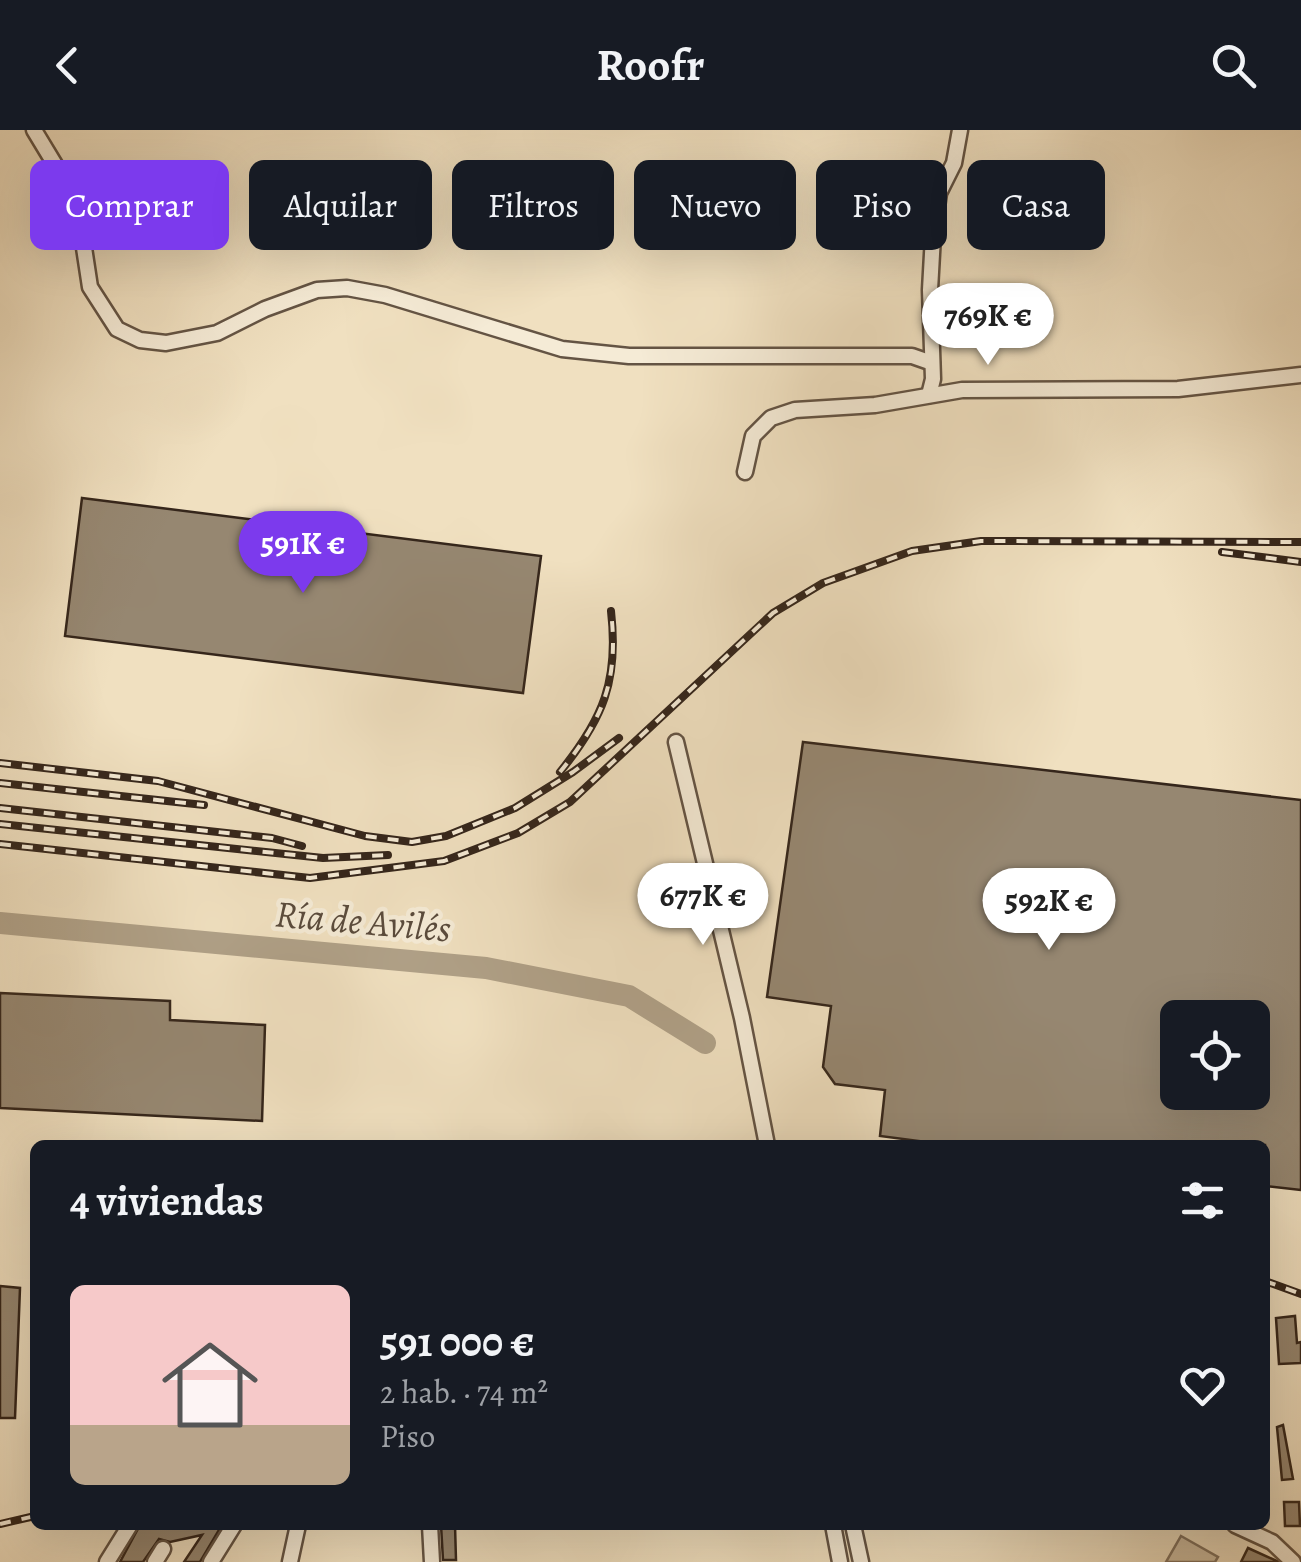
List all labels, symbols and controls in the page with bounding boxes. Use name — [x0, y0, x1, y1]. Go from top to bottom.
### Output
text: Roofr — [597, 34, 704, 96]
icon: back — [40, 38, 95, 93]
icon: search — [1206, 38, 1261, 93]
chip: Comprar — [30, 160, 229, 250]
chip: Alquilar — [249, 160, 432, 250]
chip: Filtros — [452, 160, 614, 250]
chip: Nuevo — [634, 160, 796, 250]
chip: Piso — [816, 160, 947, 250]
chip: Casa — [967, 160, 1105, 250]
pin: 769K € — [907, 283, 1069, 368]
text: 769K € — [944, 293, 1032, 337]
pin: 591K € — [222, 511, 384, 596]
text: 591K € — [261, 521, 345, 565]
pin: 677K € — [622, 863, 784, 948]
pin: 592K € — [968, 868, 1130, 953]
text: 677K € — [659, 873, 747, 917]
text: 592K € — [1005, 878, 1093, 922]
water label: Ría de Avilés — [273, 887, 453, 955]
map controls — [1160, 1000, 1270, 1110]
button: locate — [1160, 1000, 1270, 1110]
text: 4 viviendas — [70, 1172, 264, 1229]
icon: filters — [1175, 1173, 1230, 1228]
text: 591 000 € — [380, 1313, 535, 1370]
icon: home — [150, 1325, 270, 1445]
icon: heart — [1175, 1358, 1230, 1413]
text: 2 hab. · 74 m² — [380, 1370, 548, 1414]
text: Piso — [380, 1414, 435, 1458]

